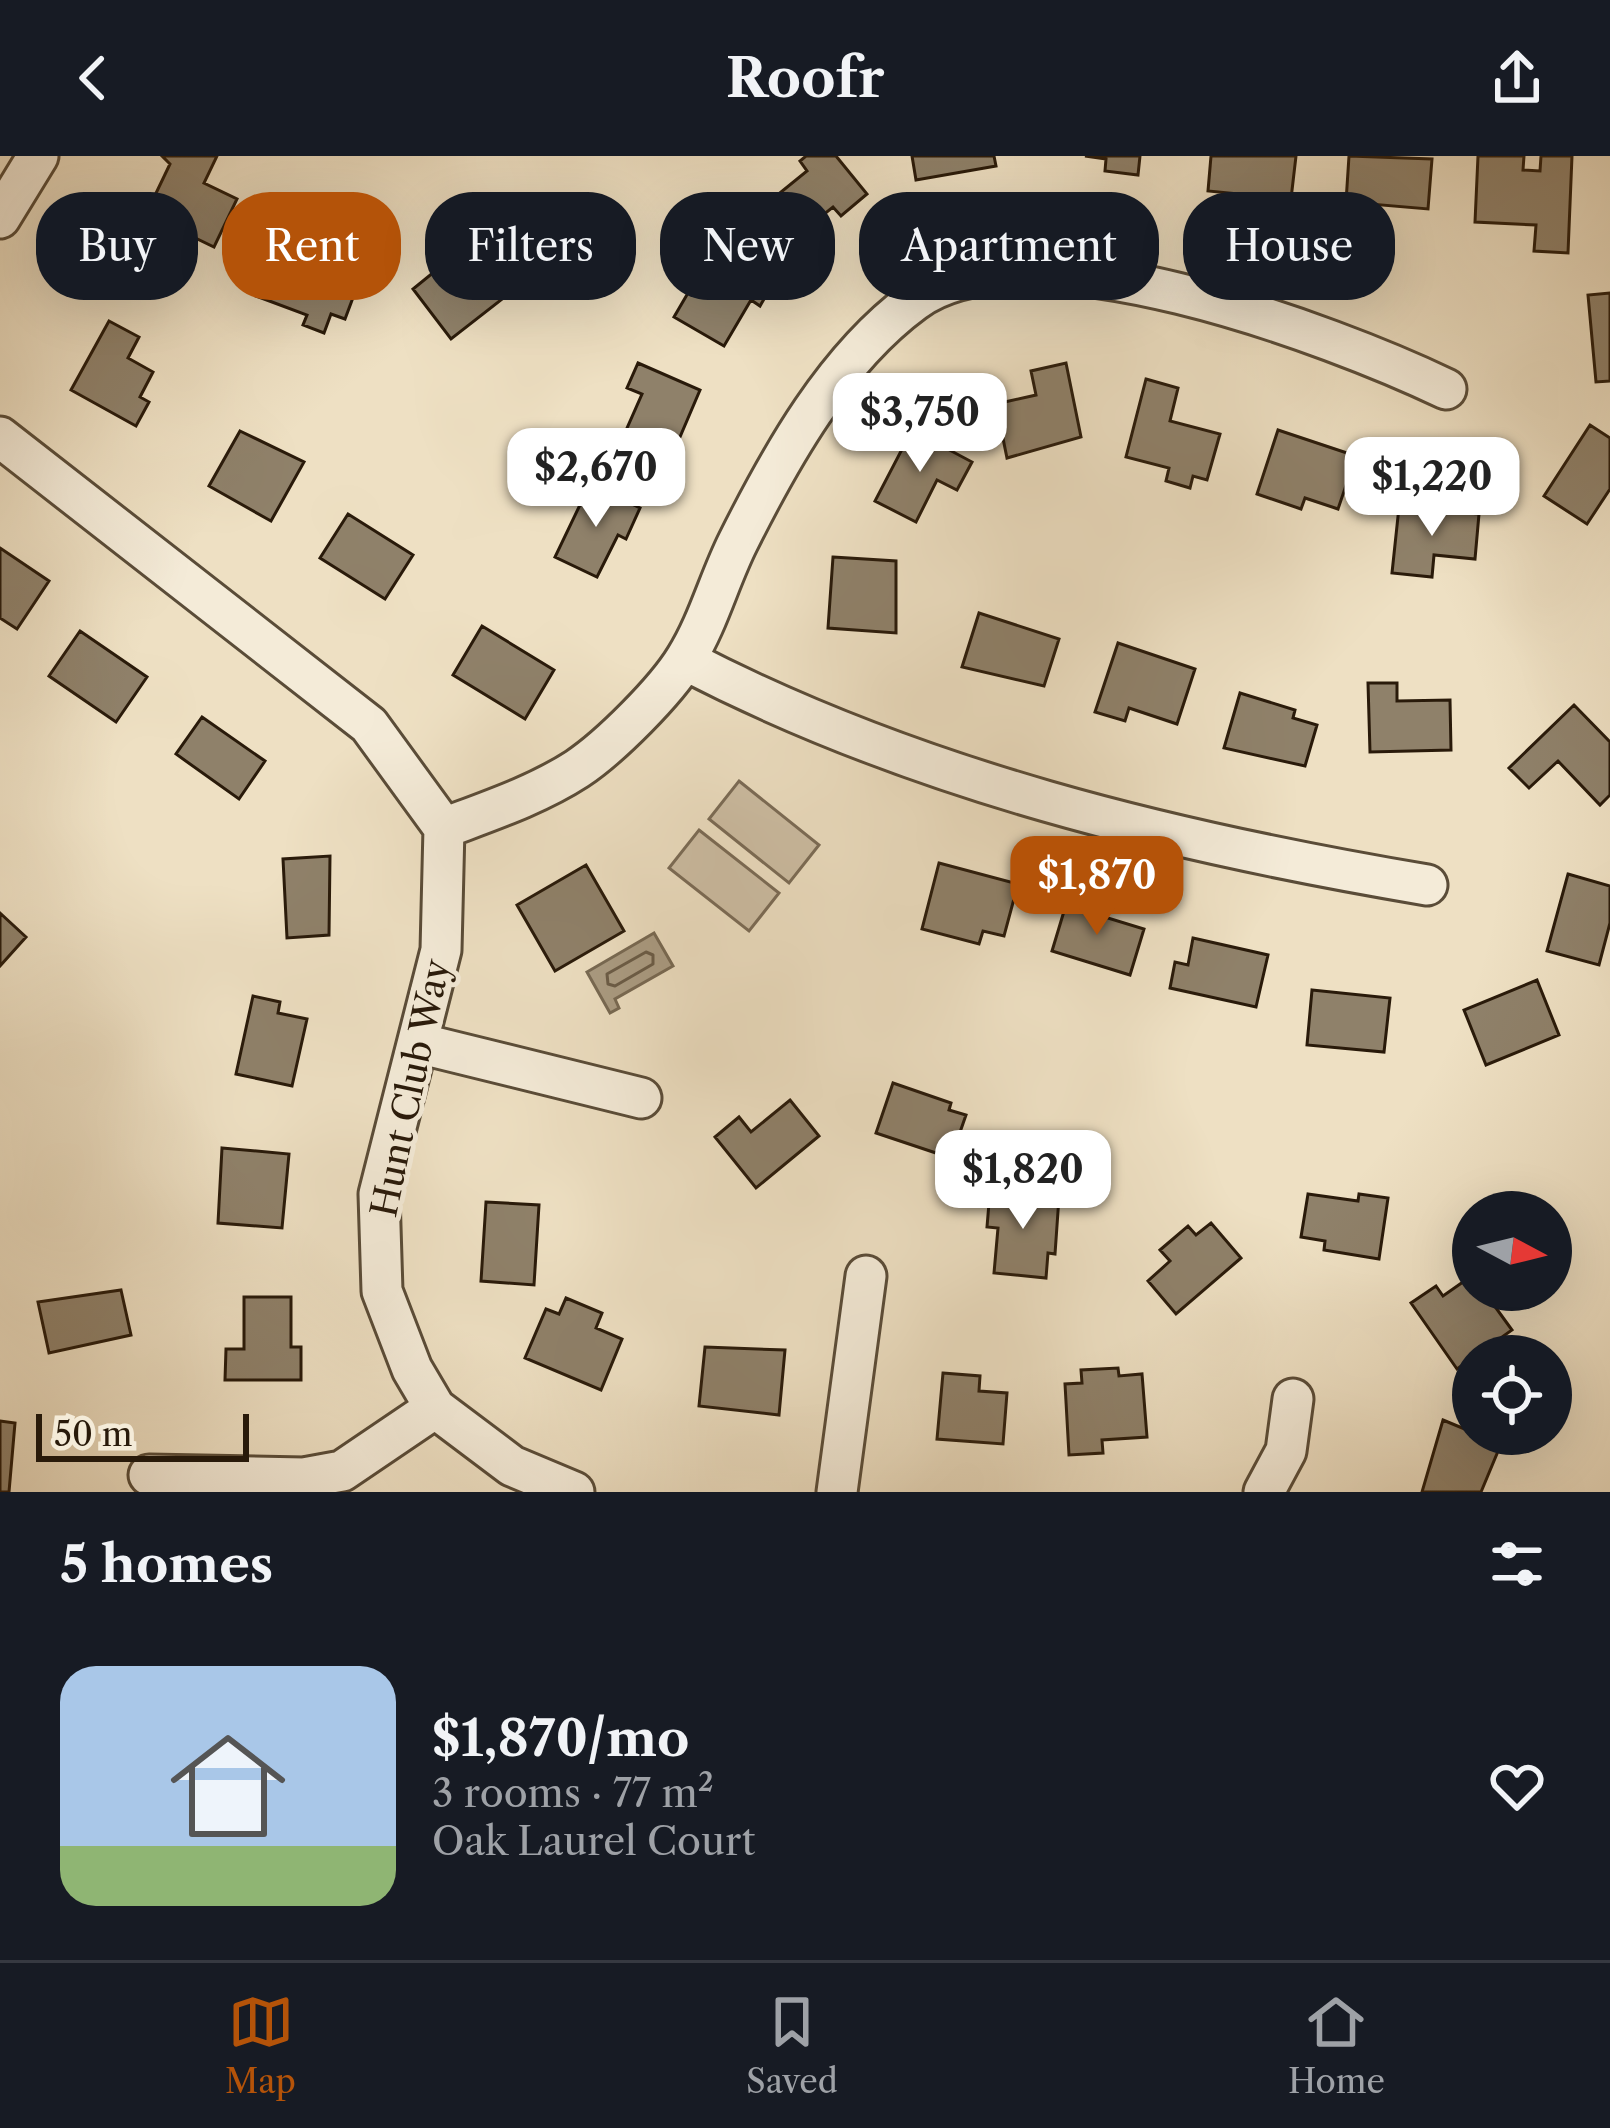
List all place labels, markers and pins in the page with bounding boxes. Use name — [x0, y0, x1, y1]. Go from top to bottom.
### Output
pin: $3,750 — [822, 373, 1018, 475]
pin: $2,670 — [498, 428, 694, 530]
pin: $1,220 — [1334, 437, 1530, 539]
pin: $1,870 — [999, 836, 1195, 938]
pin: $1,820 — [925, 1130, 1121, 1232]

